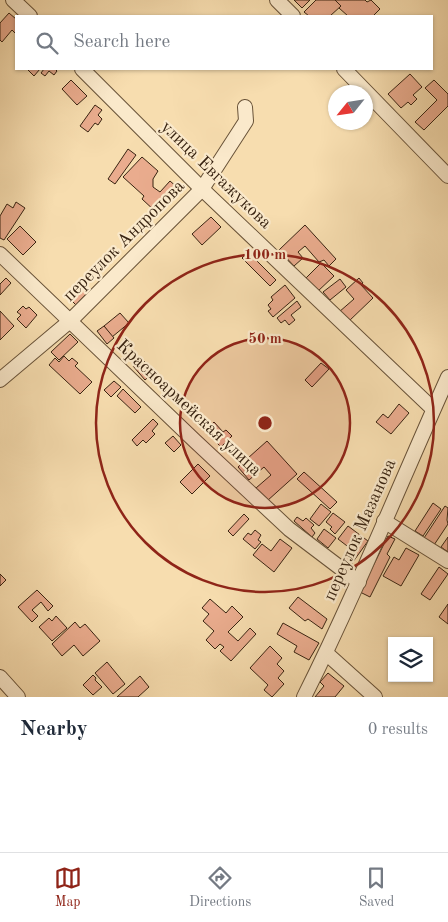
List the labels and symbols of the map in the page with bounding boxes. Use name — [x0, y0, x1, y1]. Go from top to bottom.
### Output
north arrow — [328, 85, 373, 130]
street label: улица Евгажукова — [157, 118, 275, 232]
street label: переулок Андропова — [60, 177, 188, 305]
text: 100 m — [244, 248, 286, 263]
text: 50 m — [248, 332, 282, 347]
street label: Красноармейская улица — [113, 336, 265, 480]
centre of rings — [256, 414, 274, 432]
street label: переулок Мазанова — [321, 456, 399, 604]

